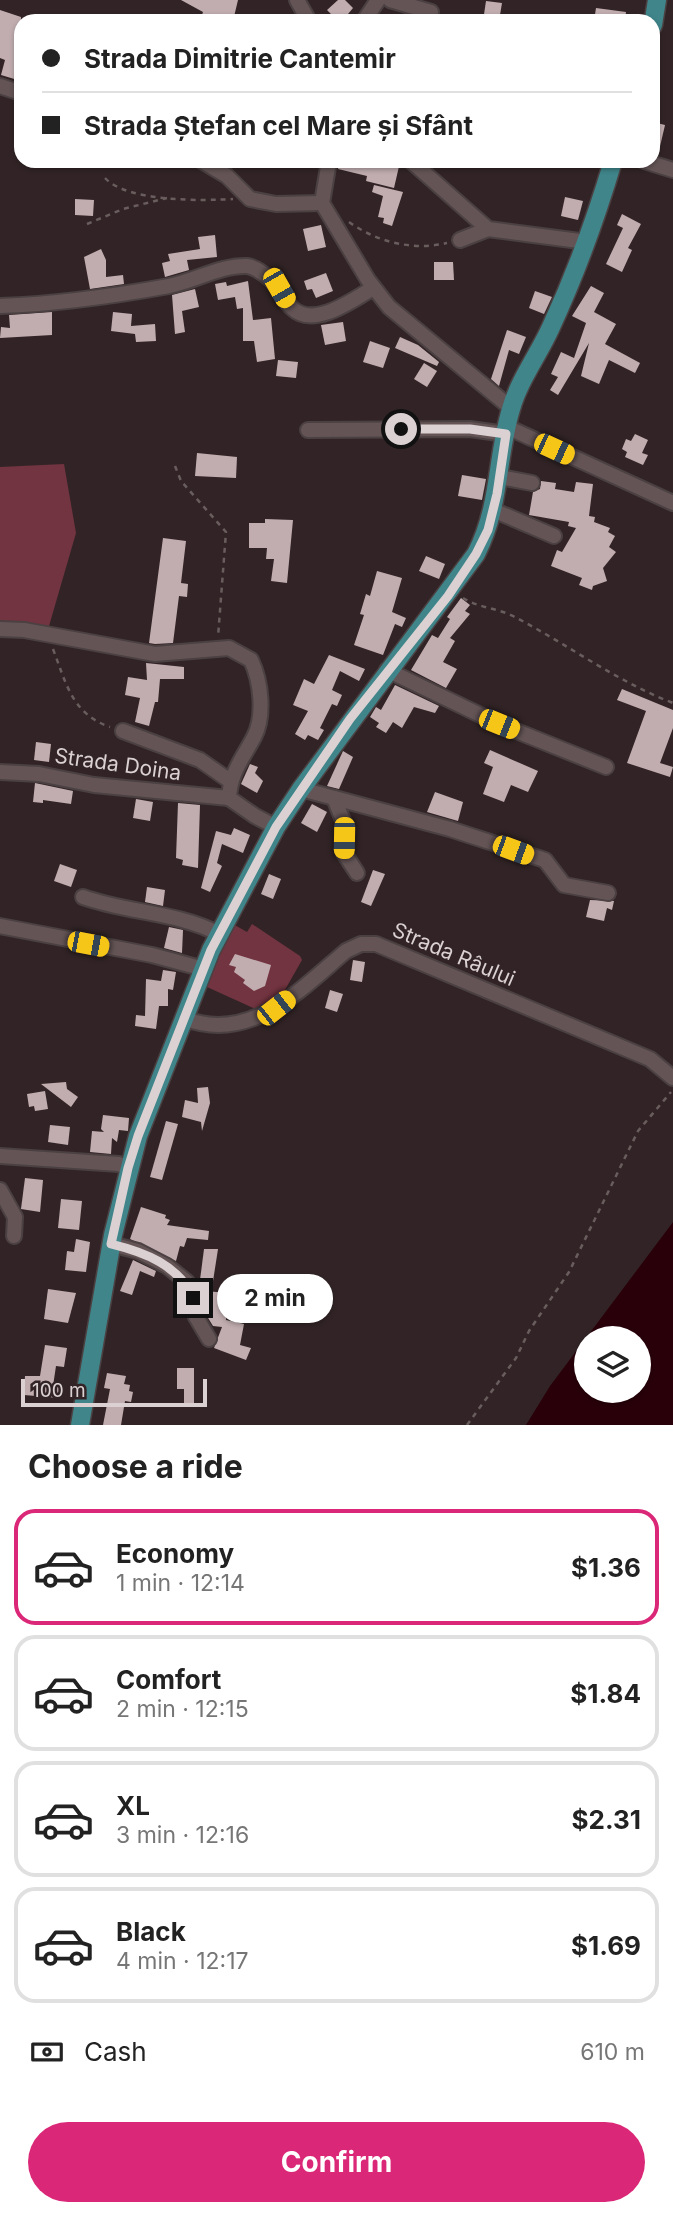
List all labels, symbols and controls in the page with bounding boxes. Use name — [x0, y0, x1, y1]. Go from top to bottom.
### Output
text: Strada Dimitrie Cantemir — [84, 43, 396, 74]
text: Strada Ștefan cel Mare și Sfânt — [84, 110, 473, 141]
car — [260, 265, 299, 311]
route start — [385, 413, 417, 445]
car — [531, 431, 578, 467]
car — [476, 706, 523, 742]
street label: Strada Doina — [53, 743, 183, 785]
car — [334, 817, 355, 859]
car — [490, 833, 537, 867]
street label: Strada Râului — [389, 917, 519, 991]
car — [66, 930, 111, 958]
car — [253, 987, 300, 1029]
callout: 2 min — [218, 1274, 333, 1322]
route end — [177, 1282, 209, 1314]
text: 2 min — [244, 1284, 306, 1312]
map controls — [574, 1326, 651, 1403]
button: layers — [574, 1326, 651, 1403]
scale bar — [21, 1376, 206, 1408]
text: 100 m — [32, 1379, 86, 1402]
text: Choose a ride — [28, 1447, 243, 1486]
icon: car — [32, 1536, 95, 1599]
text: Economy — [116, 1538, 234, 1569]
text: $1.36 — [571, 1552, 641, 1583]
text: 1 min · 12:14 — [116, 1569, 245, 1597]
icon: car — [32, 1662, 95, 1725]
text: Comfort — [116, 1664, 221, 1695]
text: $1.84 — [570, 1678, 641, 1709]
text: 2 min · 12:15 — [116, 1695, 249, 1723]
icon: car — [32, 1788, 95, 1851]
text: XL — [116, 1790, 150, 1821]
text: $2.31 — [572, 1804, 641, 1835]
text: 3 min · 12:16 — [116, 1821, 249, 1849]
icon: car — [32, 1914, 95, 1977]
text: Black — [116, 1916, 186, 1947]
text: $1.69 — [571, 1930, 641, 1961]
text: 4 min · 12:17 — [116, 1947, 249, 1975]
icon: cash — [28, 2033, 66, 2071]
text: Cash — [84, 2036, 147, 2067]
text: 610 m — [580, 2038, 645, 2066]
button: Confirm — [28, 2122, 645, 2202]

